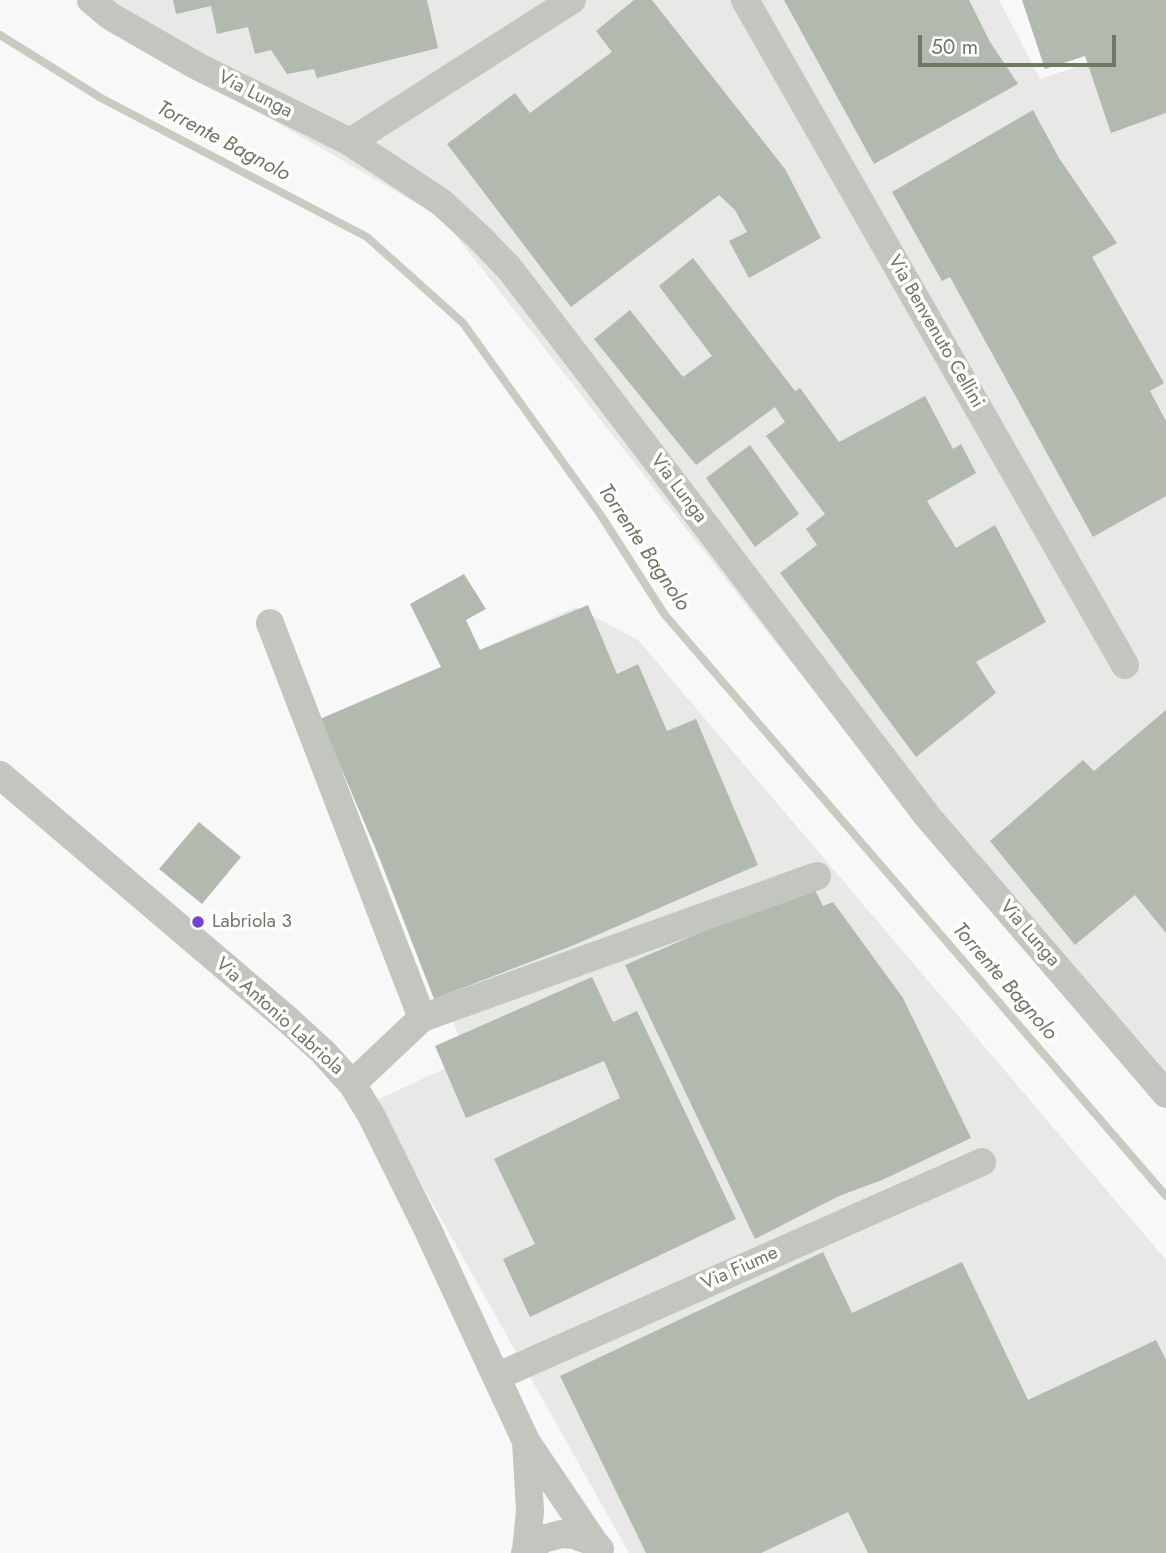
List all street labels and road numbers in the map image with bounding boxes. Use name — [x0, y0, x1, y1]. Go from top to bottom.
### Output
street label: Via Lunga — [214, 67, 296, 123]
street label: Via Benvenuto Cellini — [882, 252, 988, 412]
street label: Via Lunga — [645, 450, 711, 528]
street label: Via Lunga — [994, 896, 1064, 972]
street label: Via Antonio Labriola — [210, 953, 348, 1081]
street label: Via Fiume — [698, 1242, 782, 1296]

